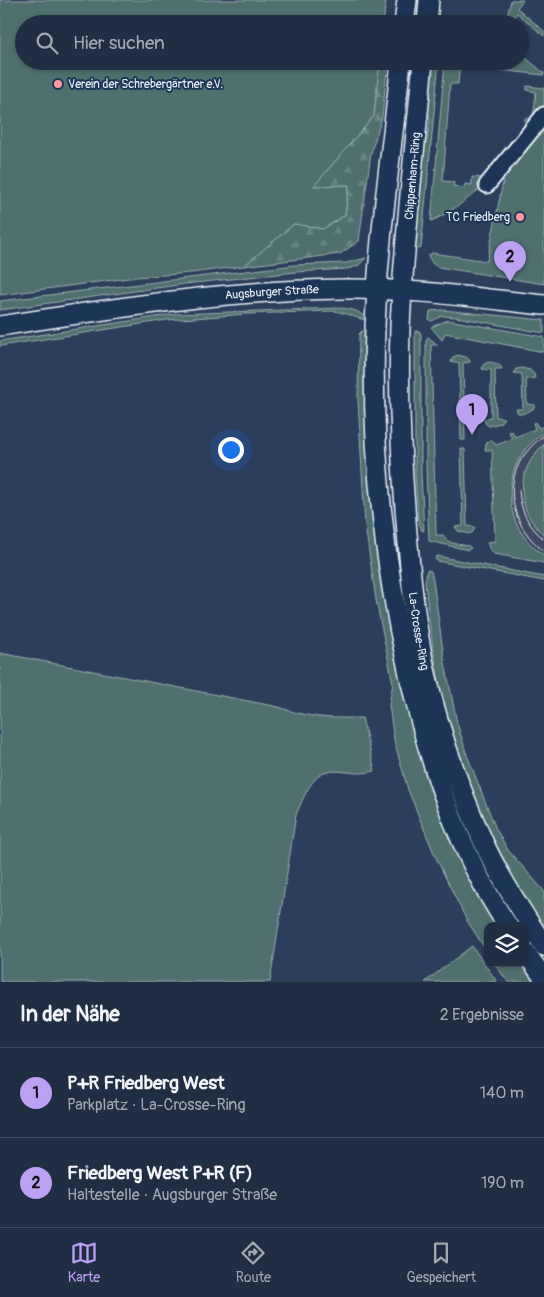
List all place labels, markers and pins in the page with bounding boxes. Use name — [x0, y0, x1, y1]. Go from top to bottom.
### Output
place label: Verein der Schrebergärtner e.V. — [68, 77, 223, 92]
marker: Verein der Schrebergärtner e.V. — [52, 78, 64, 90]
place label: TC Friedberg — [446, 210, 510, 225]
marker: TC Friedberg — [514, 211, 526, 223]
pin: 2 — [494, 241, 526, 282]
pin: 1 — [456, 394, 488, 435]

